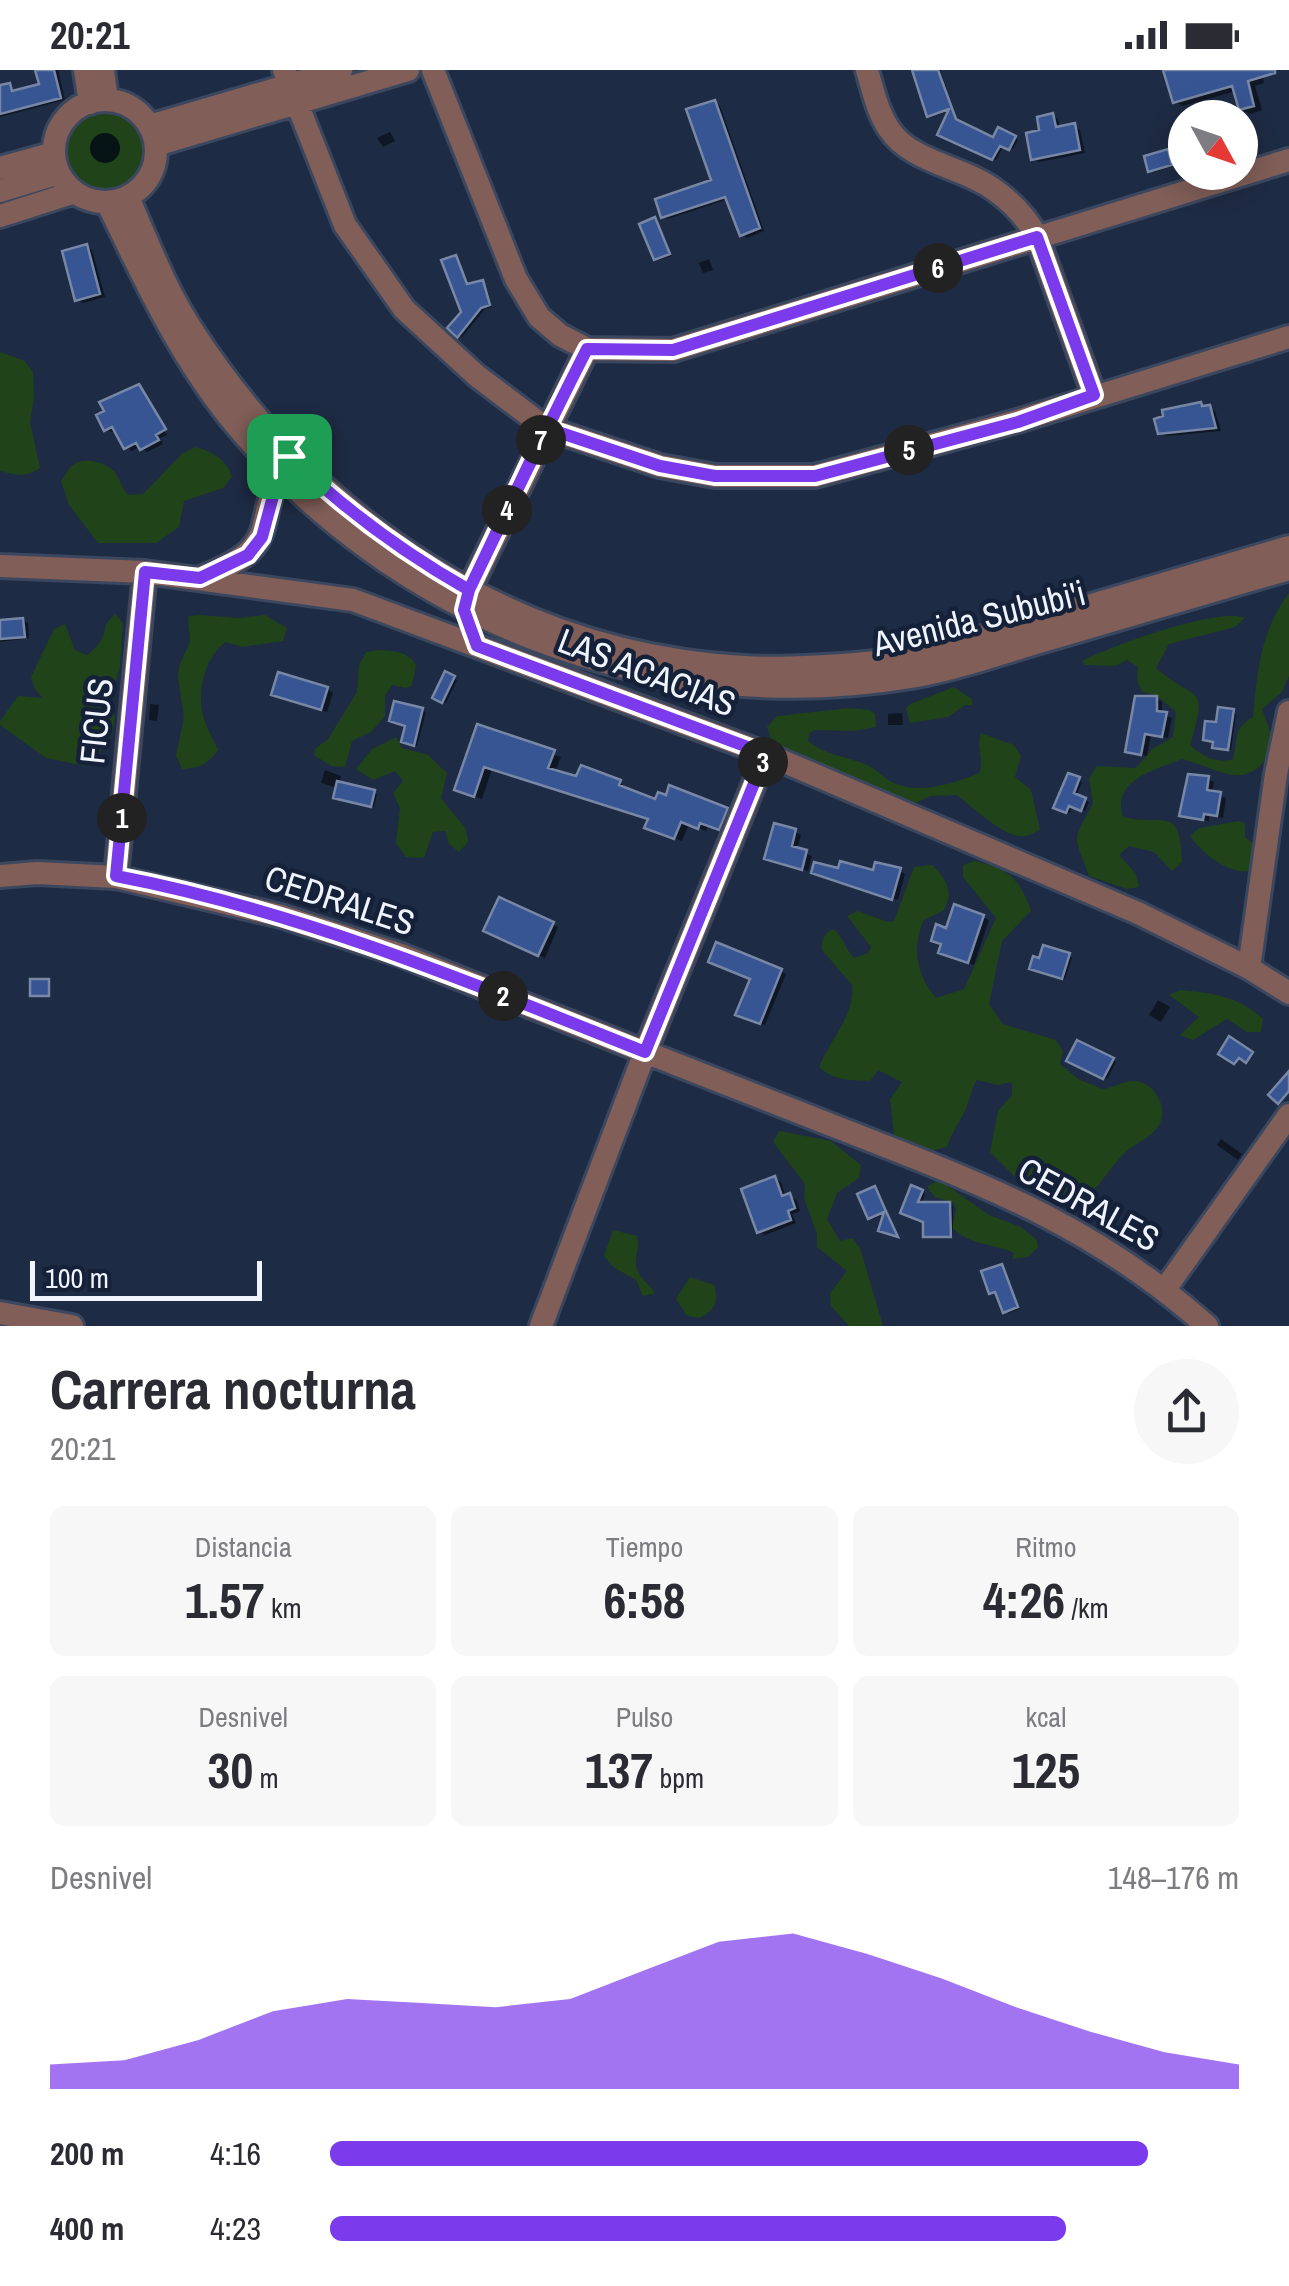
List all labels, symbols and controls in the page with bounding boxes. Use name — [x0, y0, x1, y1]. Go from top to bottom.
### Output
text: 20:21 — [50, 10, 130, 61]
north arrow — [1168, 100, 1258, 190]
map controls — [1168, 100, 1258, 190]
pin: 6 — [913, 243, 963, 293]
text: 6 — [932, 249, 944, 287]
pin — [247, 414, 332, 499]
pin: 7 — [516, 415, 566, 465]
text: 7 — [535, 421, 547, 459]
pin: 5 — [884, 425, 934, 475]
icon: arrive — [262, 429, 317, 484]
text: 5 — [903, 431, 915, 469]
pin: 4 — [482, 485, 532, 535]
text: 4 — [501, 491, 513, 529]
street label: Avenida Sububi'i — [867, 569, 1090, 667]
street label: LAS ACACIAS — [551, 617, 743, 727]
street label: FICUS — [68, 676, 124, 766]
pin: 3 — [738, 737, 788, 787]
text: 3 — [757, 743, 769, 781]
pin: 1 — [97, 793, 147, 843]
text: 1 — [116, 799, 128, 837]
street label: CEDRALES — [259, 854, 421, 946]
pin: 2 — [478, 971, 528, 1021]
text: 2 — [497, 977, 509, 1015]
street label: CEDRALES — [1010, 1146, 1168, 1262]
scale bar — [30, 1256, 262, 1300]
text: 100 m — [45, 1259, 109, 1297]
text: Carrera nocturna — [50, 1352, 416, 1426]
button: share — [1134, 1359, 1239, 1464]
text: 20:21 — [50, 1427, 116, 1470]
text: Distancia — [195, 1528, 292, 1566]
text: Tiempo — [606, 1528, 683, 1566]
text: Ritmo — [1015, 1528, 1076, 1566]
text: 1.57 — [185, 1566, 265, 1634]
text: 6:58 — [603, 1566, 686, 1634]
text: 4:26 — [983, 1566, 1065, 1634]
text: km — [265, 1589, 302, 1627]
text: /km — [1065, 1589, 1109, 1627]
text: Desnivel — [199, 1698, 288, 1736]
text: Pulso — [616, 1698, 673, 1736]
text: kcal — [1025, 1698, 1066, 1736]
text: 30 — [208, 1736, 253, 1804]
text: 137 — [585, 1736, 653, 1804]
text: 125 — [1012, 1736, 1080, 1804]
text: m — [253, 1759, 279, 1797]
text: bpm — [653, 1759, 704, 1797]
text: Desnivel — [50, 1856, 152, 1899]
text: 148–176 m — [1108, 1856, 1239, 1899]
text: 200 m — [50, 2132, 124, 2175]
text: 4:16 — [210, 2132, 261, 2175]
text: 400 m — [50, 2207, 124, 2250]
text: 4:23 — [210, 2207, 261, 2250]

